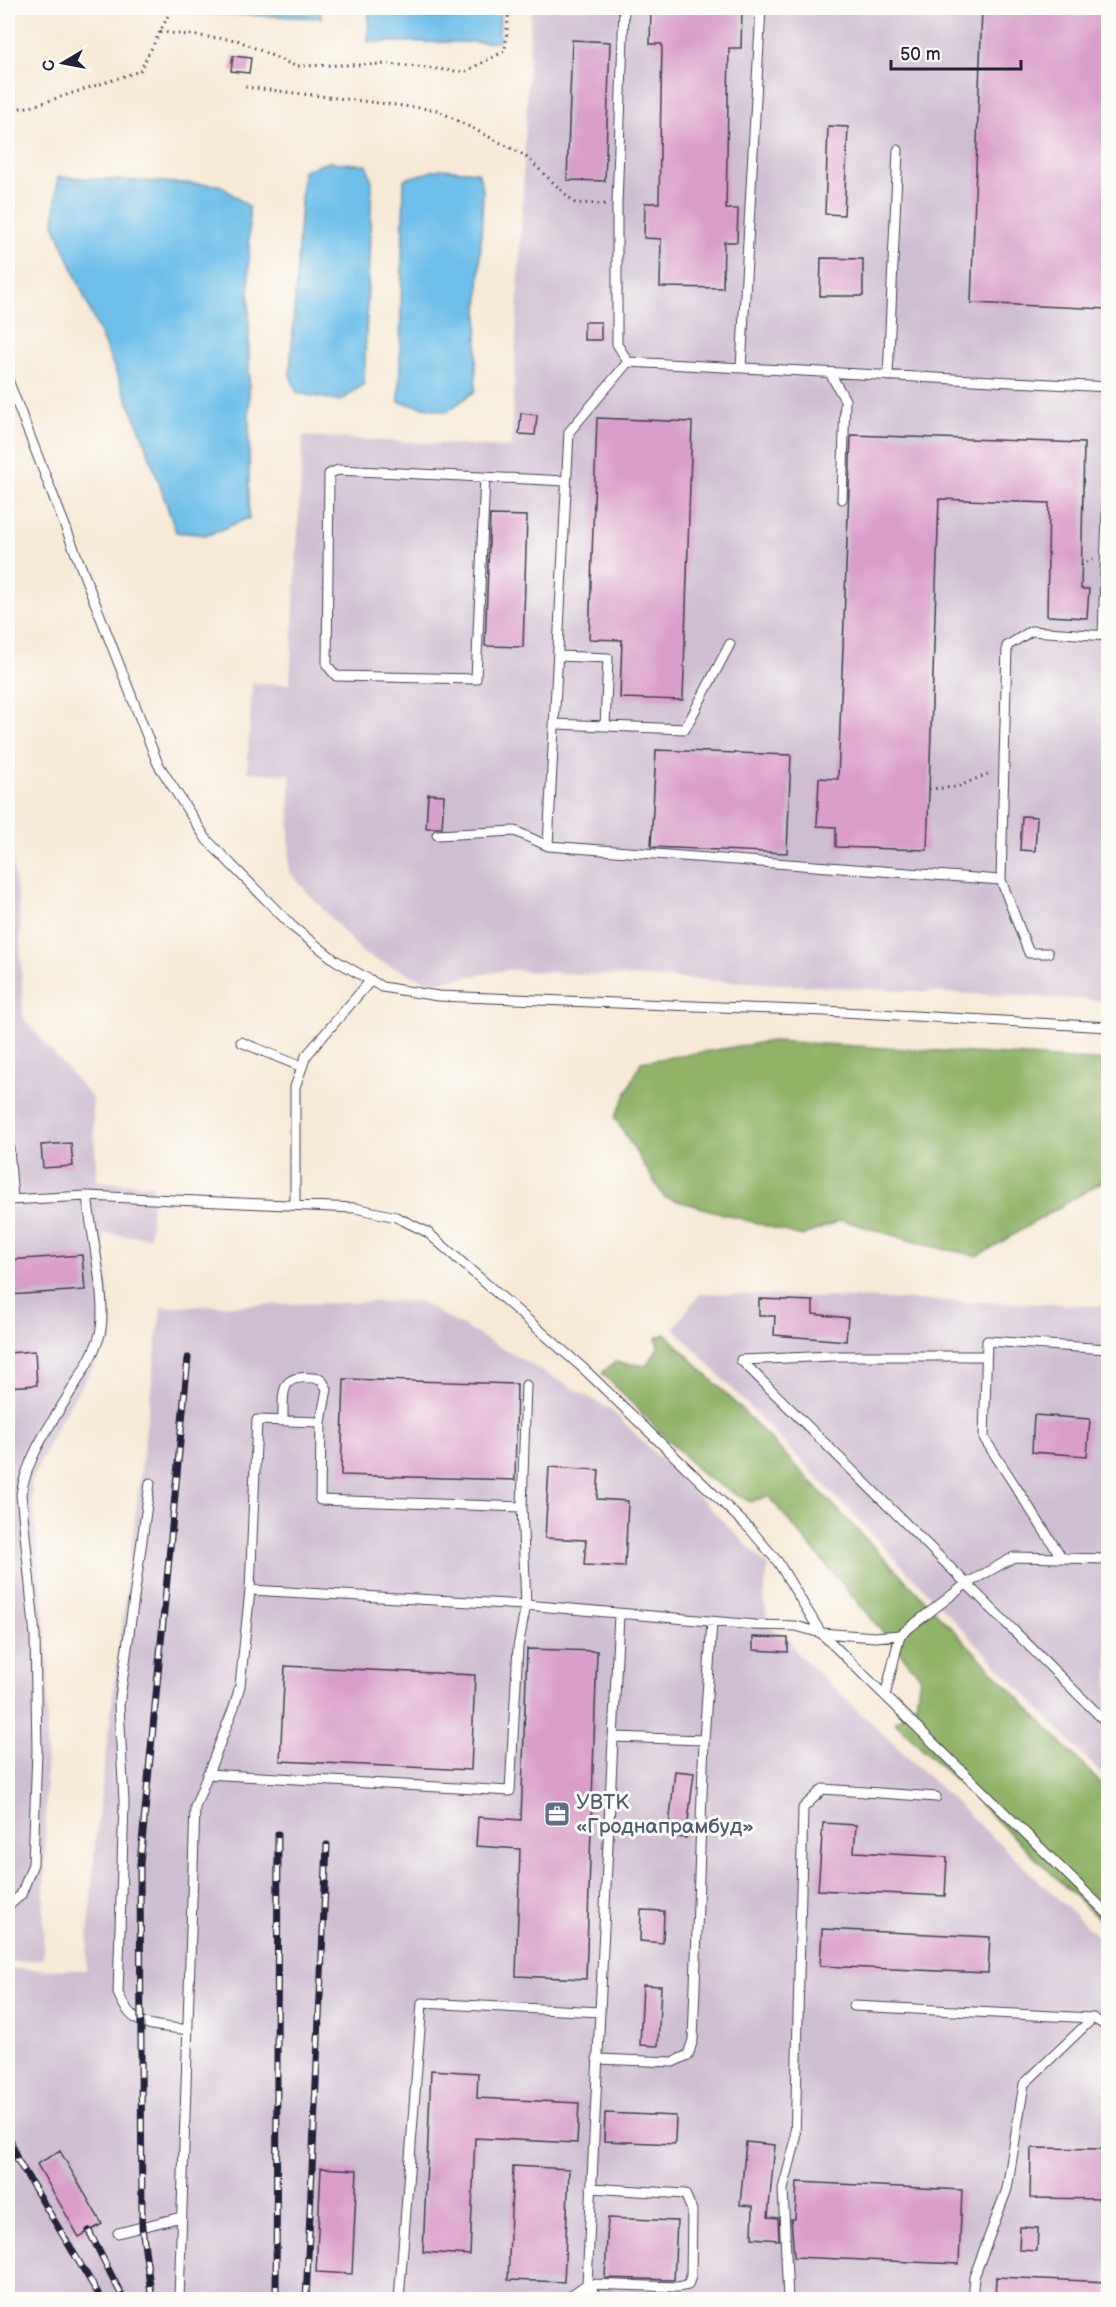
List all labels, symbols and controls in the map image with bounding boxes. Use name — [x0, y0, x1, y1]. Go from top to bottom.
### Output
north arrow — [33, 33, 93, 93]
scale bar — [891, 33, 1022, 71]
text: 50 m — [900, 44, 941, 65]
text: С — [39, 58, 60, 72]
place label: УВТК «Гроднапрамбуд» — [576, 1790, 754, 1839]
office icon: УВТК «Гроднапрамбуд» — [542, 1799, 572, 1829]

